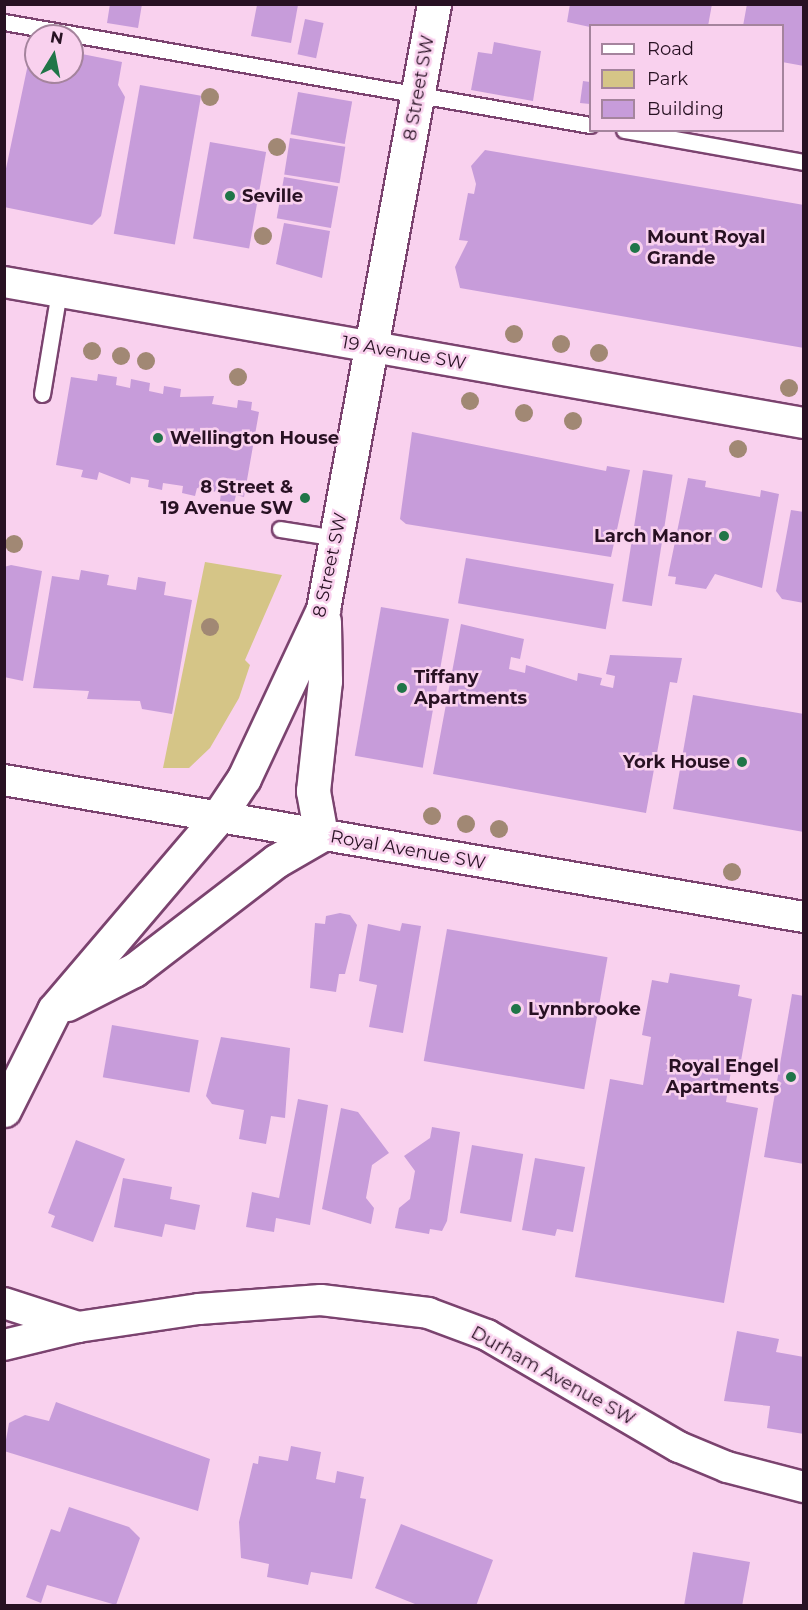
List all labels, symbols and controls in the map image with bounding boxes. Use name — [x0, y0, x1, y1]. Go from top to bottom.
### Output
north arrow — [24, 24, 84, 84]
legend — [589, 24, 784, 132]
text: N — [49, 27, 65, 48]
street label: 8 Street SW — [399, 34, 439, 142]
text: Road — [647, 38, 694, 60]
text: Park — [647, 68, 688, 90]
text: Building — [647, 98, 724, 120]
place label: Seville — [242, 185, 303, 207]
marker: Seville — [223, 189, 237, 203]
place label: Mount Royal Grande — [647, 227, 765, 270]
marker: Mount Royal Grande — [628, 241, 642, 255]
street label: 19 Avenue SW — [340, 331, 468, 375]
place label: Wellington House — [170, 427, 339, 449]
marker: Wellington House — [151, 431, 165, 445]
place label: 8 Street & 19 Avenue SW — [161, 477, 293, 520]
marker: 8 Street & 19 Avenue SW — [298, 491, 312, 505]
street label: 8 Street SW — [308, 511, 352, 619]
place label: Larch Manor — [594, 525, 712, 547]
marker: Larch Manor — [717, 529, 731, 543]
place label: Tiffany Apartments — [414, 667, 527, 710]
marker: Tiffany Apartments — [395, 681, 409, 695]
place label: York House — [623, 751, 730, 773]
marker: York House — [735, 755, 749, 769]
street label: Royal Avenue SW — [329, 826, 487, 874]
place label: Lynnbrooke — [528, 998, 641, 1020]
marker: Lynnbrooke — [509, 1002, 523, 1016]
place label: Royal Engel Apartments — [666, 1056, 779, 1098]
marker: Royal Engel Apartments — [784, 1070, 798, 1084]
street label: Durham Avenue SW — [467, 1322, 639, 1430]

